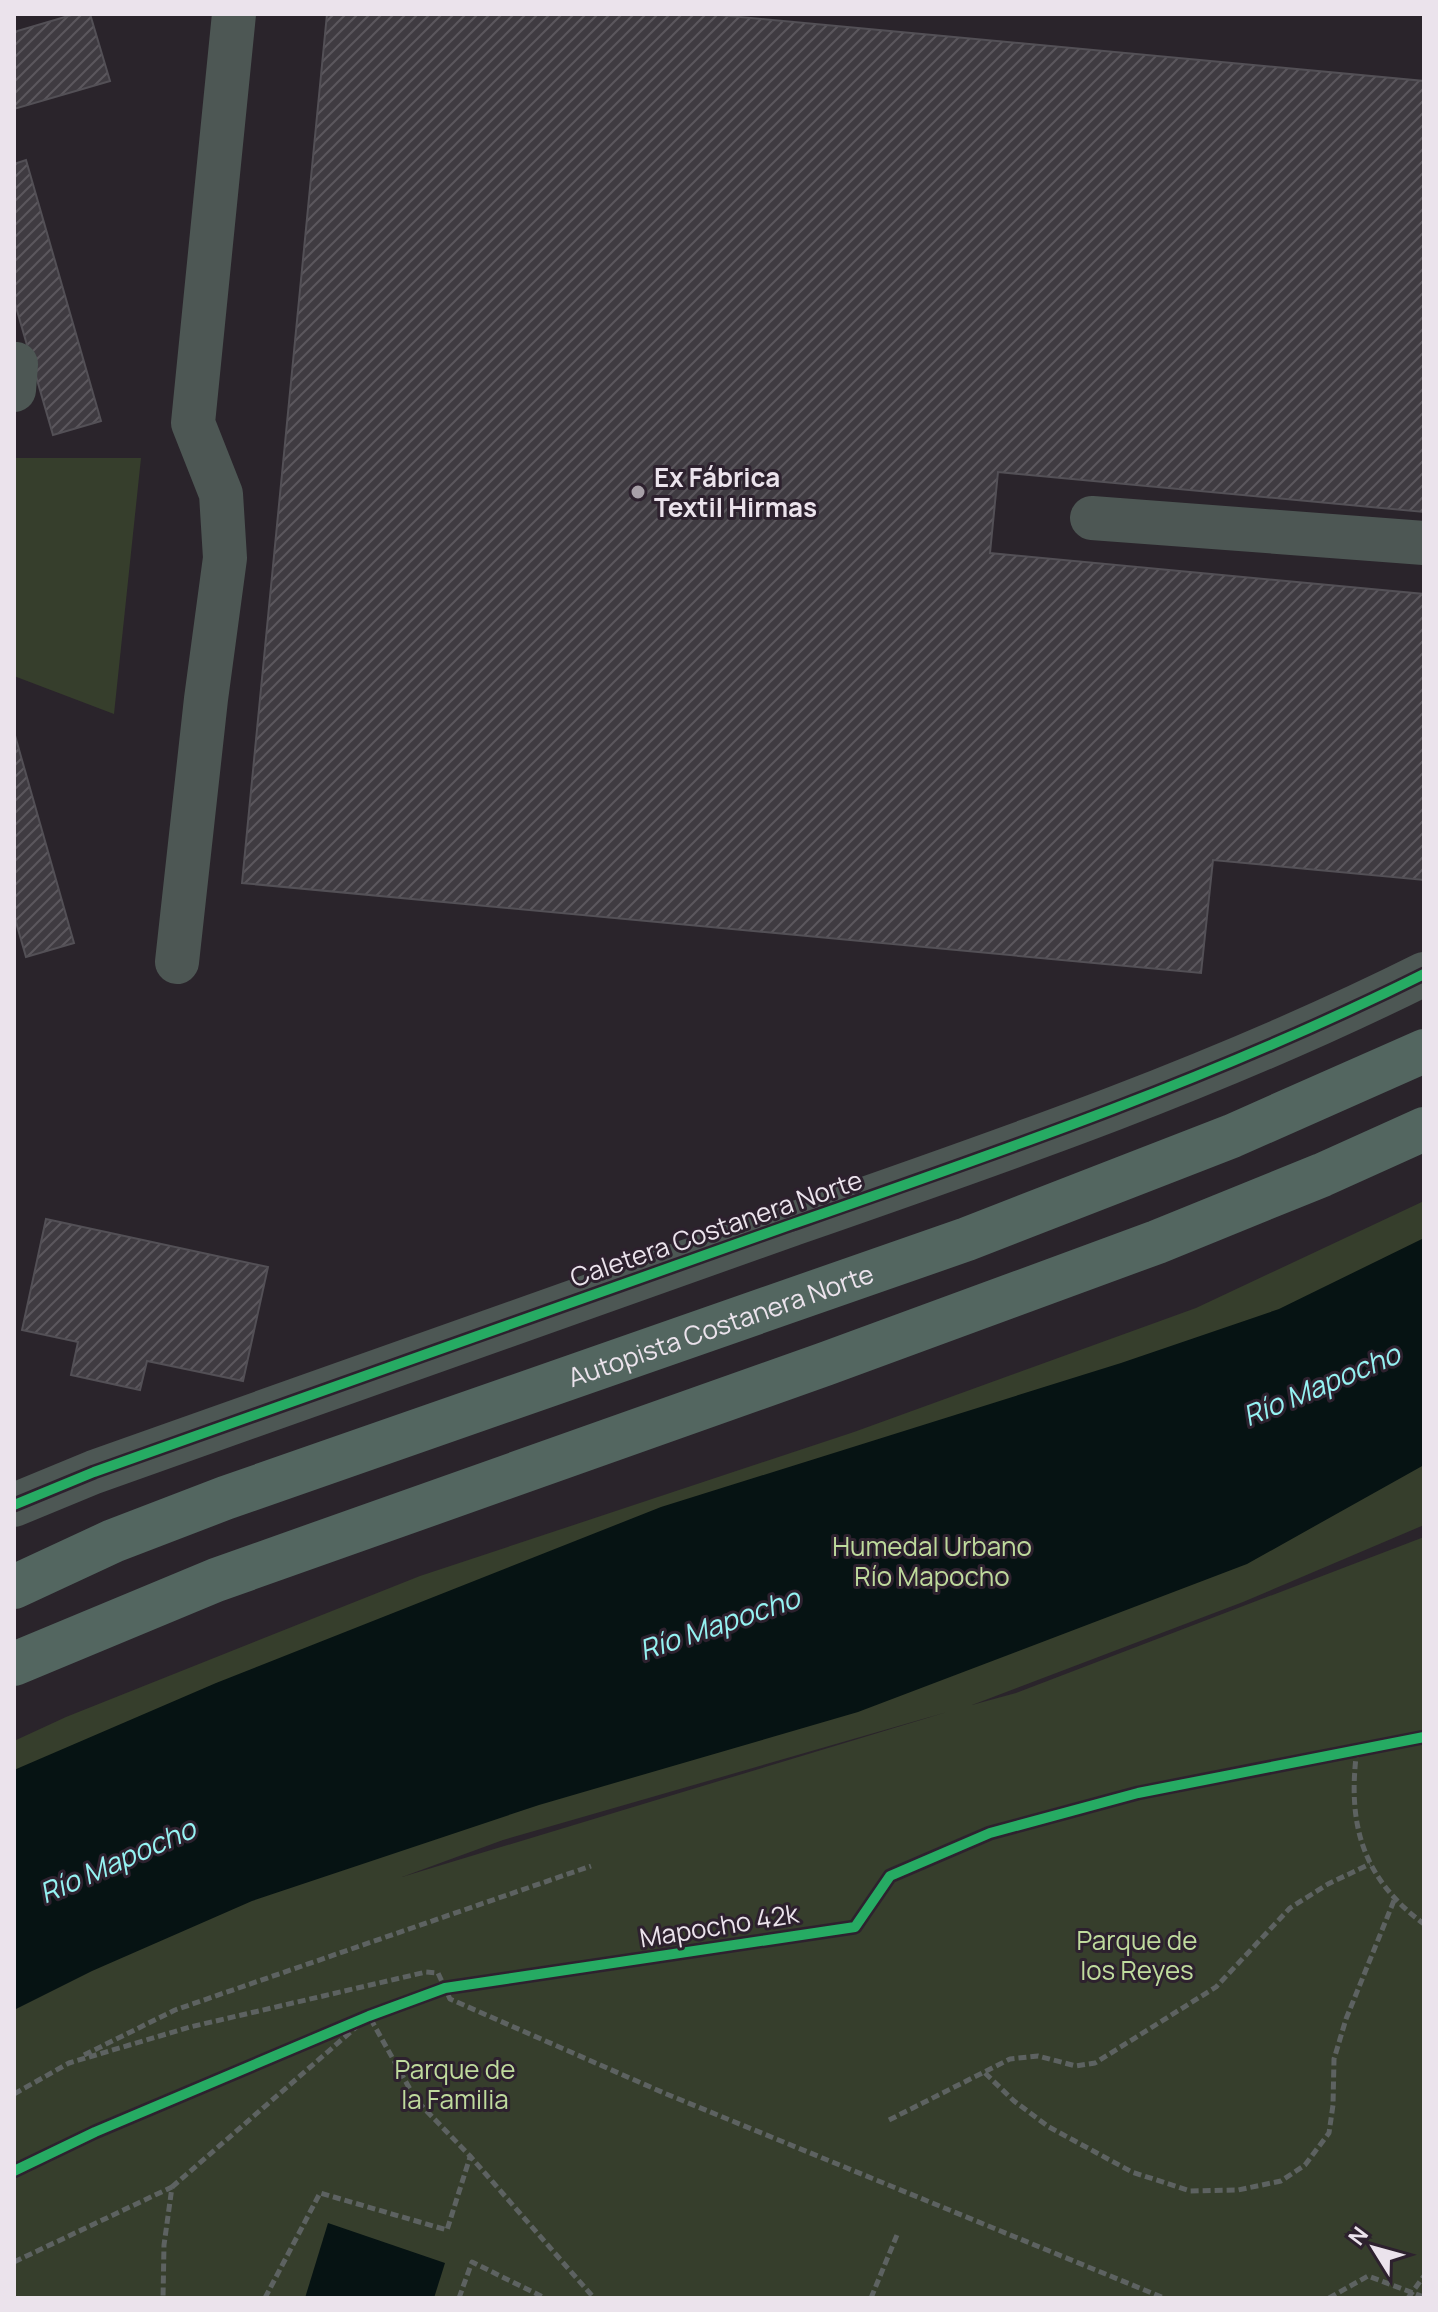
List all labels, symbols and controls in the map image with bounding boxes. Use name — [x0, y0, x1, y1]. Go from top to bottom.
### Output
place label: Ex Fábrica Textil Hirmas — [654, 459, 817, 525]
marker: Ex Fábrica Textil Hirmas — [629, 483, 647, 501]
street label: Caletera Costanera Norte — [565, 1161, 867, 1295]
street label: Autopista Costanera Norte — [563, 1255, 878, 1395]
water label: Río Mapocho — [1237, 1333, 1407, 1434]
park label: Humedal Urbano Río Mapocho — [832, 1528, 1032, 1594]
water label: Río Mapocho — [634, 1577, 806, 1668]
water label: Río Mapocho — [33, 1808, 202, 1911]
street label: Mapocho 42k — [637, 1894, 802, 1955]
park label: Parque de los Reyes — [1077, 1922, 1197, 1988]
park label: Parque de la Familia — [395, 2051, 515, 2117]
north arrow — [1334, 2208, 1414, 2288]
text: N — [1341, 2221, 1375, 2251]

